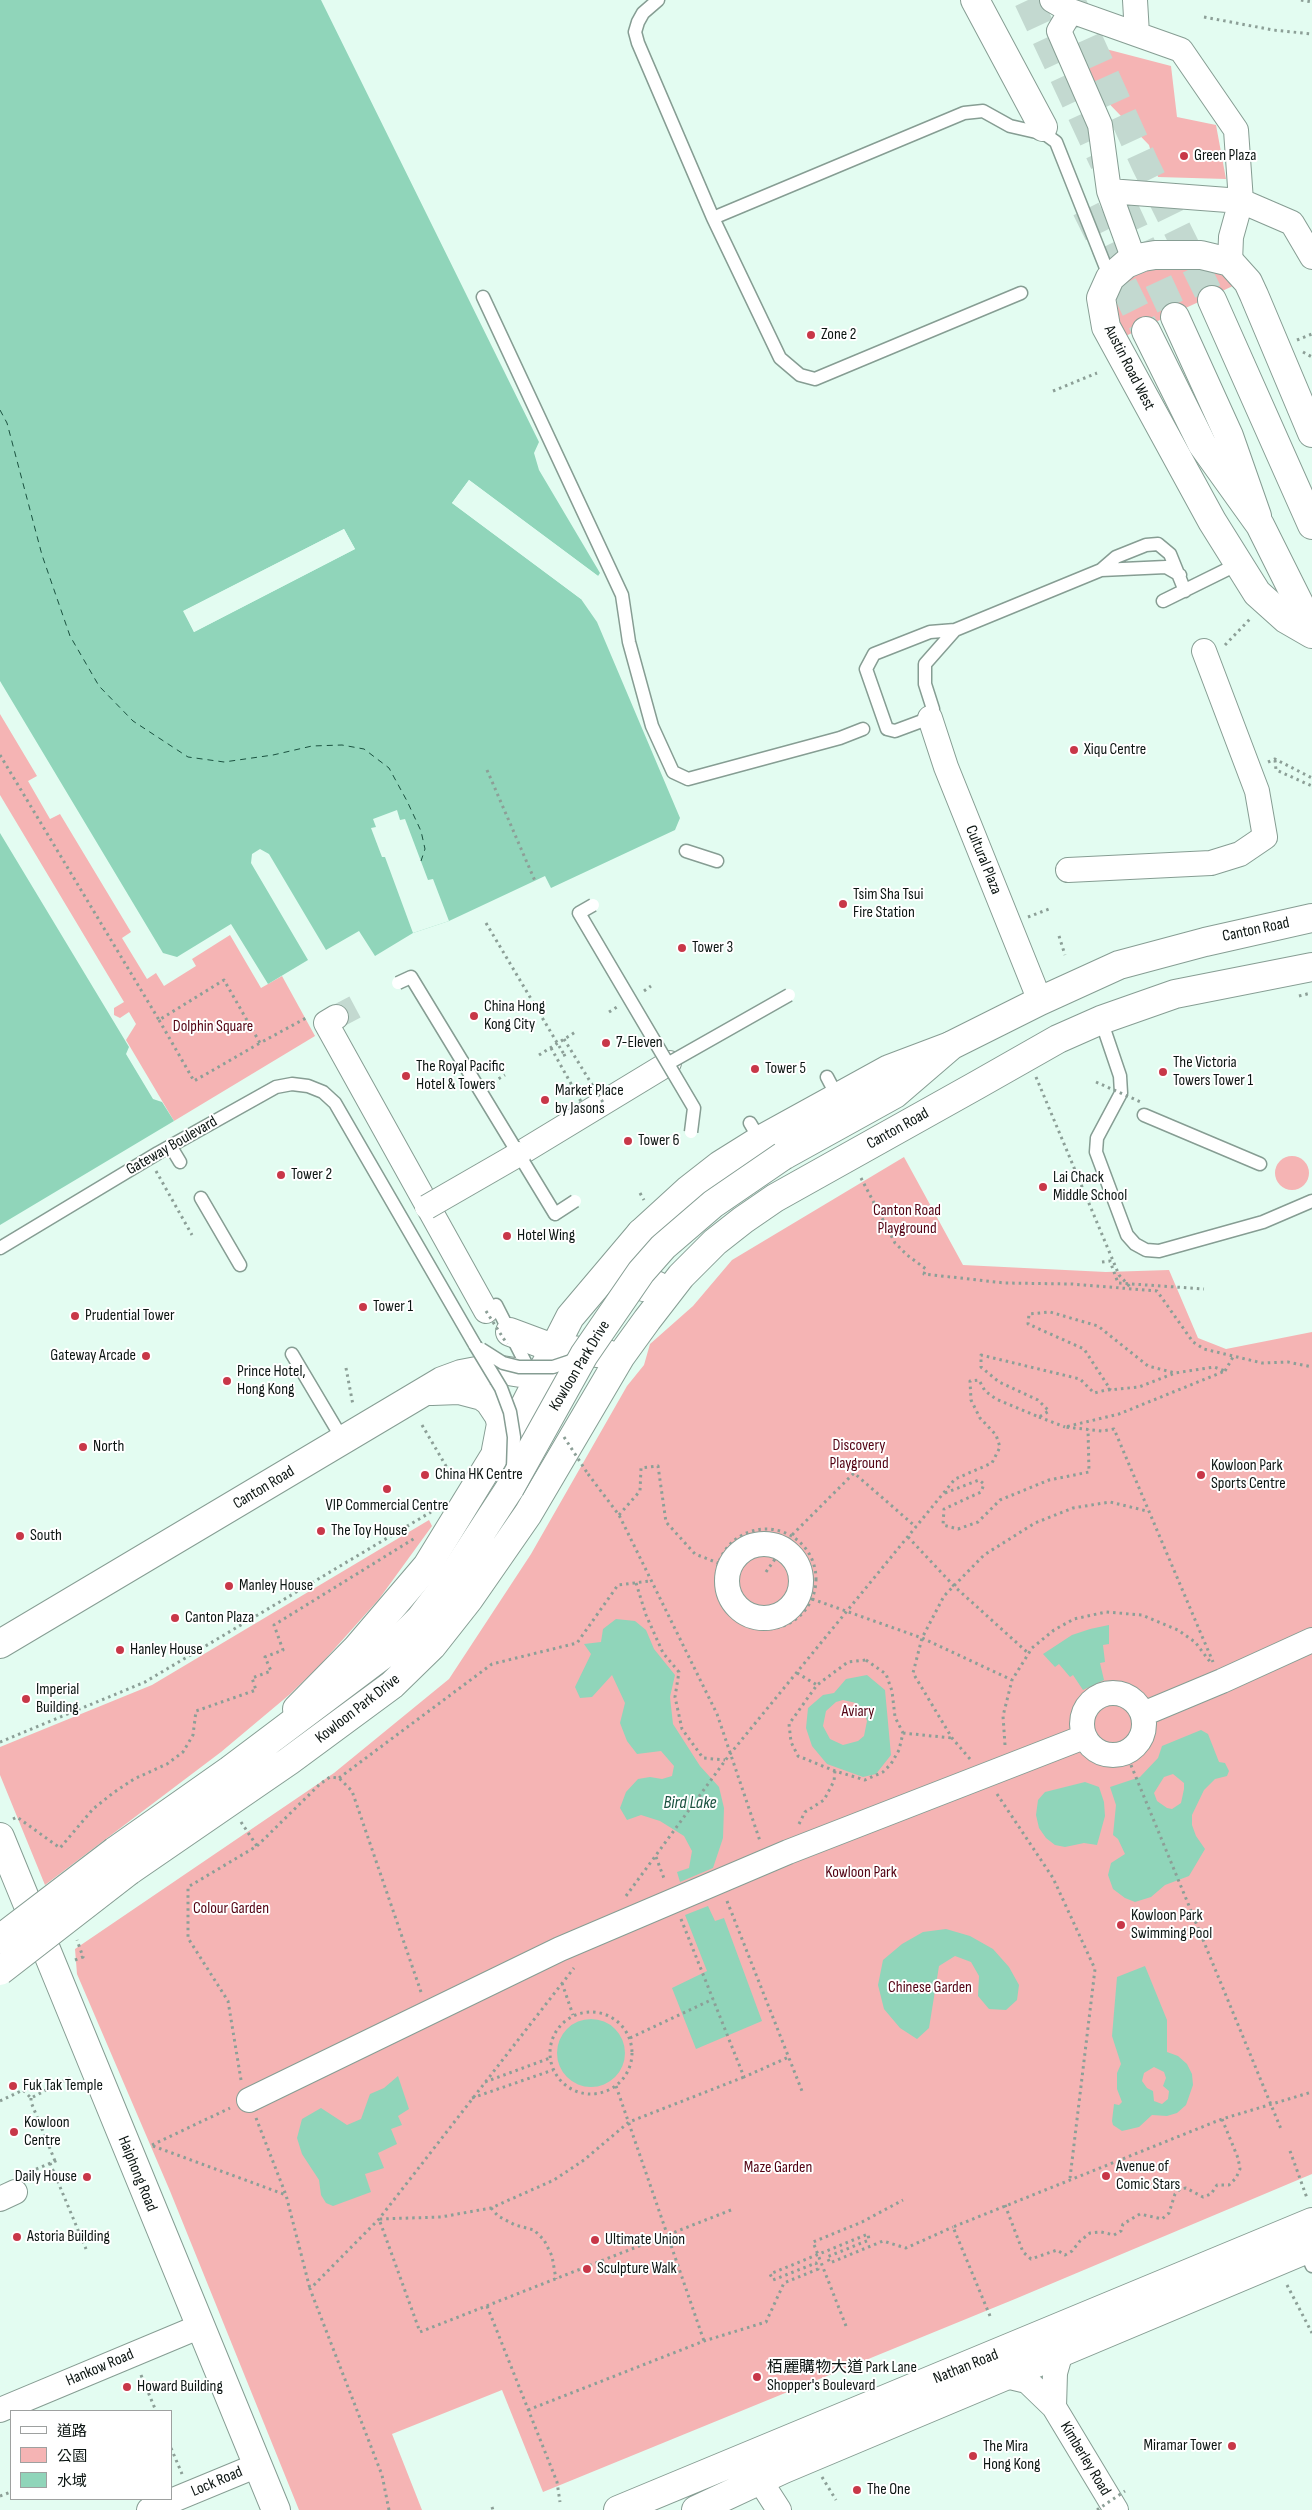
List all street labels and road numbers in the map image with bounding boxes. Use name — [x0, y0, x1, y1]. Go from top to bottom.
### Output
street label: Austin Road West — [1099, 322, 1159, 414]
street label: Cultural Plaza — [960, 823, 1006, 897]
street label: Canton Road — [1221, 914, 1291, 946]
street label: Canton Road — [864, 1104, 932, 1154]
street label: Gateway Boulevard — [123, 1112, 221, 1180]
street label: Kowloon Park Drive — [545, 1317, 615, 1415]
street label: Canton Road — [230, 1462, 298, 1514]
street label: Kowloon Park Drive — [312, 1670, 404, 1748]
street label: Haiphong Road — [113, 2133, 161, 2215]
street label: Hankow Road — [63, 2345, 137, 2391]
street label: Nathan Road — [931, 2345, 1001, 2389]
street label: Kimberley Road — [1055, 2419, 1115, 2499]
street label: Lock Road — [188, 2463, 246, 2501]

